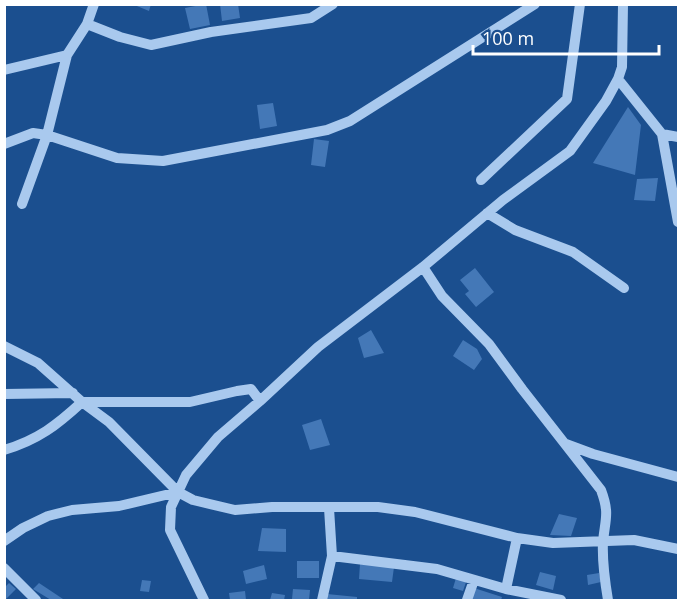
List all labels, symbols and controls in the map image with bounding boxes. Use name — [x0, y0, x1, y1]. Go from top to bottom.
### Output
scale bar — [473, 18, 659, 56]
text: 100 m — [482, 26, 534, 50]

